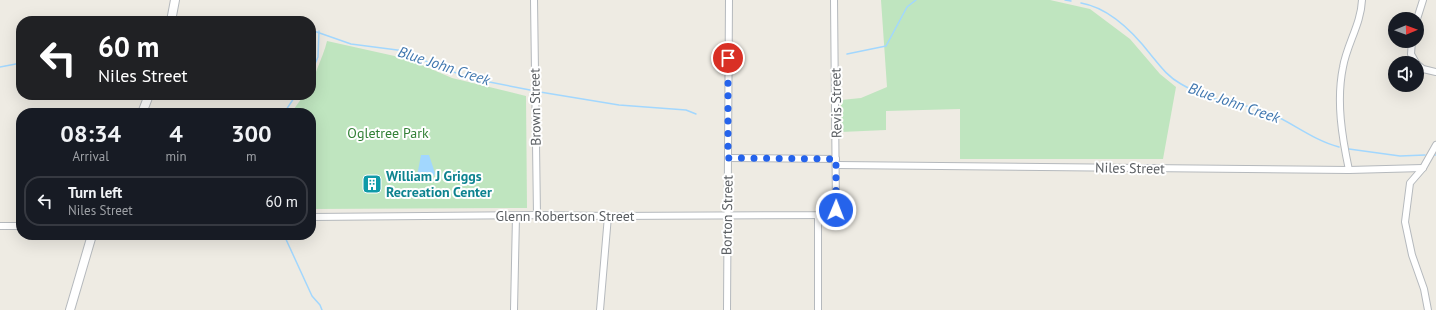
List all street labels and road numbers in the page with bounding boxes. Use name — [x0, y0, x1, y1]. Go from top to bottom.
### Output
street label: Revis Street — [826, 67, 846, 138]
street label: Brown Street — [525, 68, 545, 146]
street label: Niles Street — [1095, 158, 1165, 178]
street label: Borton Street — [717, 175, 737, 255]
street label: Glenn Robertson Street — [495, 207, 635, 225]

